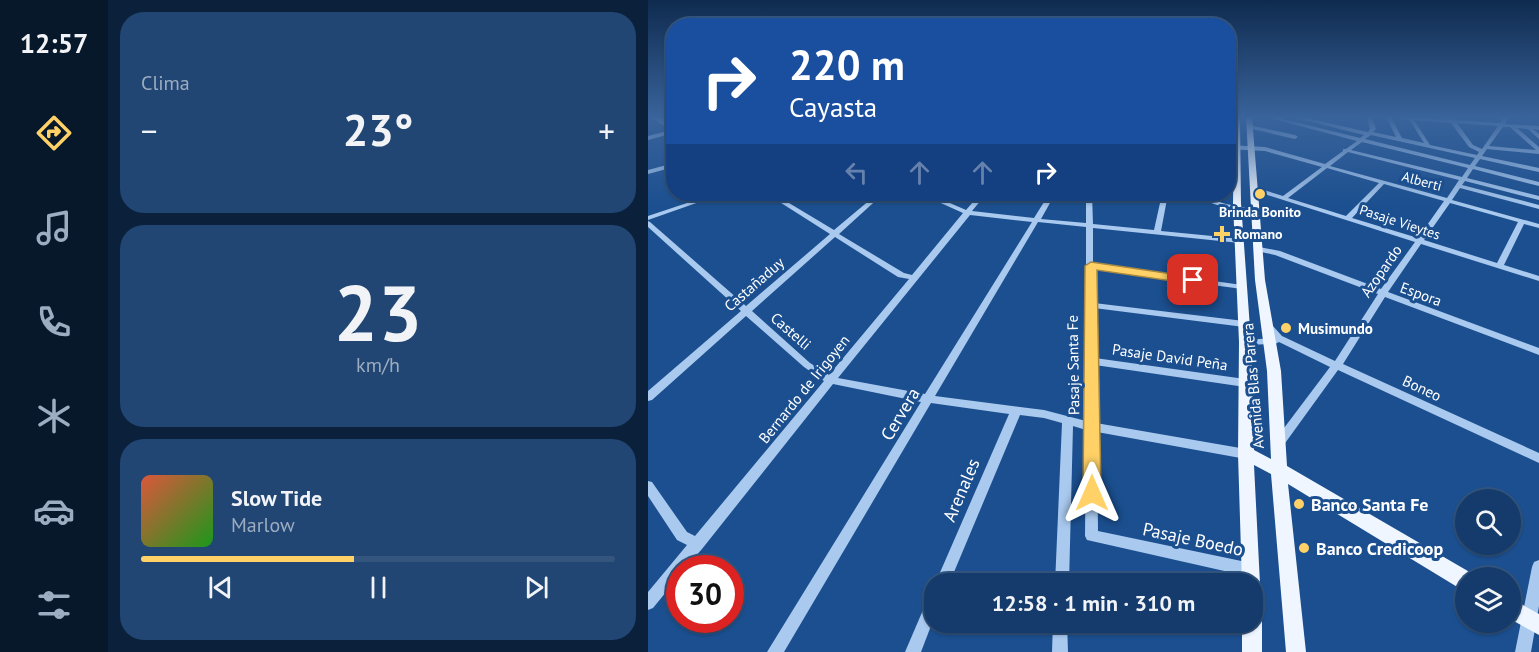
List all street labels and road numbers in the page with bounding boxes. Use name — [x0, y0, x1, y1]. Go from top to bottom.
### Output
street label: Alberti — [1400, 167, 1444, 195]
street label: Pasaje Vieytes — [1357, 200, 1443, 244]
street label: Azopardo — [1356, 241, 1406, 301]
street label: Castañaduy — [720, 253, 788, 315]
street label: Espora — [1398, 278, 1444, 310]
street label: Castelli — [767, 308, 815, 354]
street label: Pasaje Santa Fe — [1063, 315, 1083, 415]
street label: Avenida Blas Parera — [1238, 322, 1268, 450]
street label: Bernardo de Irigoyen — [754, 331, 854, 447]
street label: Pasaje David Peña — [1111, 339, 1229, 375]
street label: Boneo — [1400, 371, 1444, 405]
street label: Cervera — [875, 383, 925, 445]
street label: Arenales — [937, 455, 985, 525]
street label: Pasaje Boedo — [1141, 517, 1245, 561]

